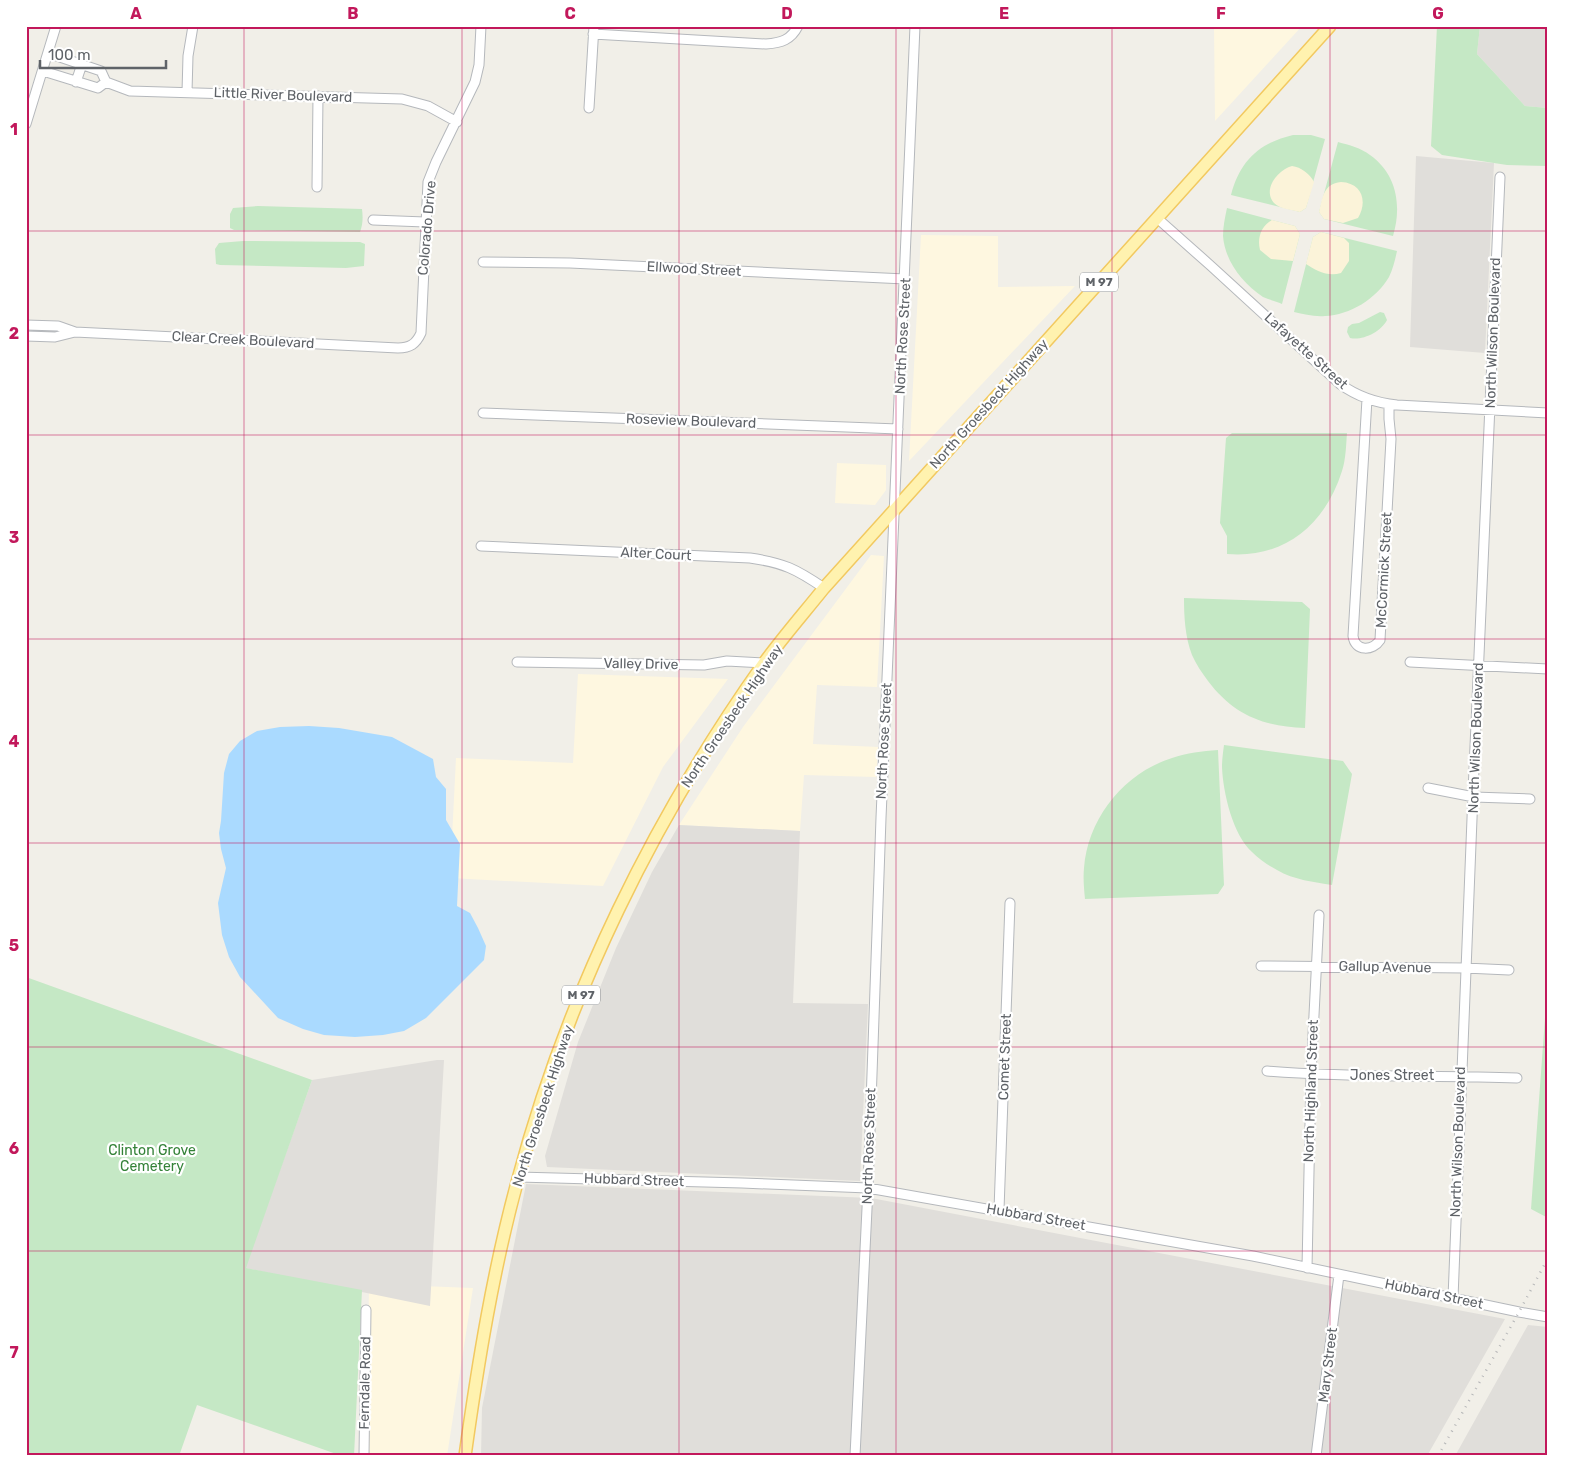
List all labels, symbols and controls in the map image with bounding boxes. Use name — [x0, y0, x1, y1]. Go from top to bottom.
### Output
text: A — [130, 4, 142, 23]
text: B — [347, 4, 359, 23]
text: C — [564, 4, 576, 23]
text: D — [781, 4, 793, 23]
text: E — [999, 4, 1009, 23]
text: F — [1216, 4, 1226, 23]
text: G — [1432, 4, 1444, 23]
scale bar — [40, 38, 166, 70]
text: 100 m — [48, 46, 90, 64]
street label: Little River Boulevard — [213, 84, 353, 106]
text: 1 — [10, 120, 18, 139]
street label: Colorado Drive — [414, 180, 440, 276]
street label: North Wilson Boulevard — [1482, 257, 1504, 409]
street label: Ellwood Street — [646, 258, 742, 280]
road number: M 97 — [1080, 272, 1118, 292]
street label: North Rose Street — [891, 277, 915, 395]
street label: Lafayette Street — [1261, 309, 1352, 393]
text: 2 — [9, 324, 19, 343]
street label: Clear Creek Boulevard — [171, 328, 315, 352]
street label: North Groesbeck Highway — [926, 335, 1052, 473]
street label: Roseview Boulevard — [625, 410, 757, 432]
street label: McCormick Street — [1372, 511, 1396, 628]
text: 3 — [9, 528, 19, 547]
street label: Alter Court — [620, 544, 692, 564]
street label: North Groesbeck Highway — [678, 641, 786, 791]
street label: Valley Drive — [603, 655, 679, 673]
street label: North Wilson Boulevard — [1465, 662, 1487, 814]
street label: North Rose Street — [872, 682, 896, 800]
text: 4 — [9, 732, 20, 751]
text: 5 — [9, 936, 19, 955]
street label: Gallup Avenue — [1338, 958, 1432, 976]
road number: M 97 — [562, 986, 600, 1004]
street label: Comet Street — [995, 1013, 1015, 1101]
street label: North Highland Street — [1300, 1019, 1322, 1163]
street label: North Groesbeck Highway — [509, 1023, 577, 1189]
street label: North Wilson Boulevard — [1447, 1066, 1469, 1218]
street label: Jones Street — [1350, 1067, 1435, 1084]
street label: North Rose Street — [858, 1087, 880, 1205]
text: 6 — [9, 1139, 19, 1158]
park label: Clinton Grove Cemetery — [108, 1142, 196, 1175]
street label: Hubbard Street — [584, 1170, 685, 1190]
street label: Hubbard Street — [985, 1200, 1087, 1234]
street label: Hubbard Street — [1383, 1275, 1485, 1313]
street label: Mary Street — [1315, 1326, 1341, 1403]
street label: Ferndale Road — [356, 1336, 374, 1430]
text: 7 — [9, 1343, 19, 1362]

